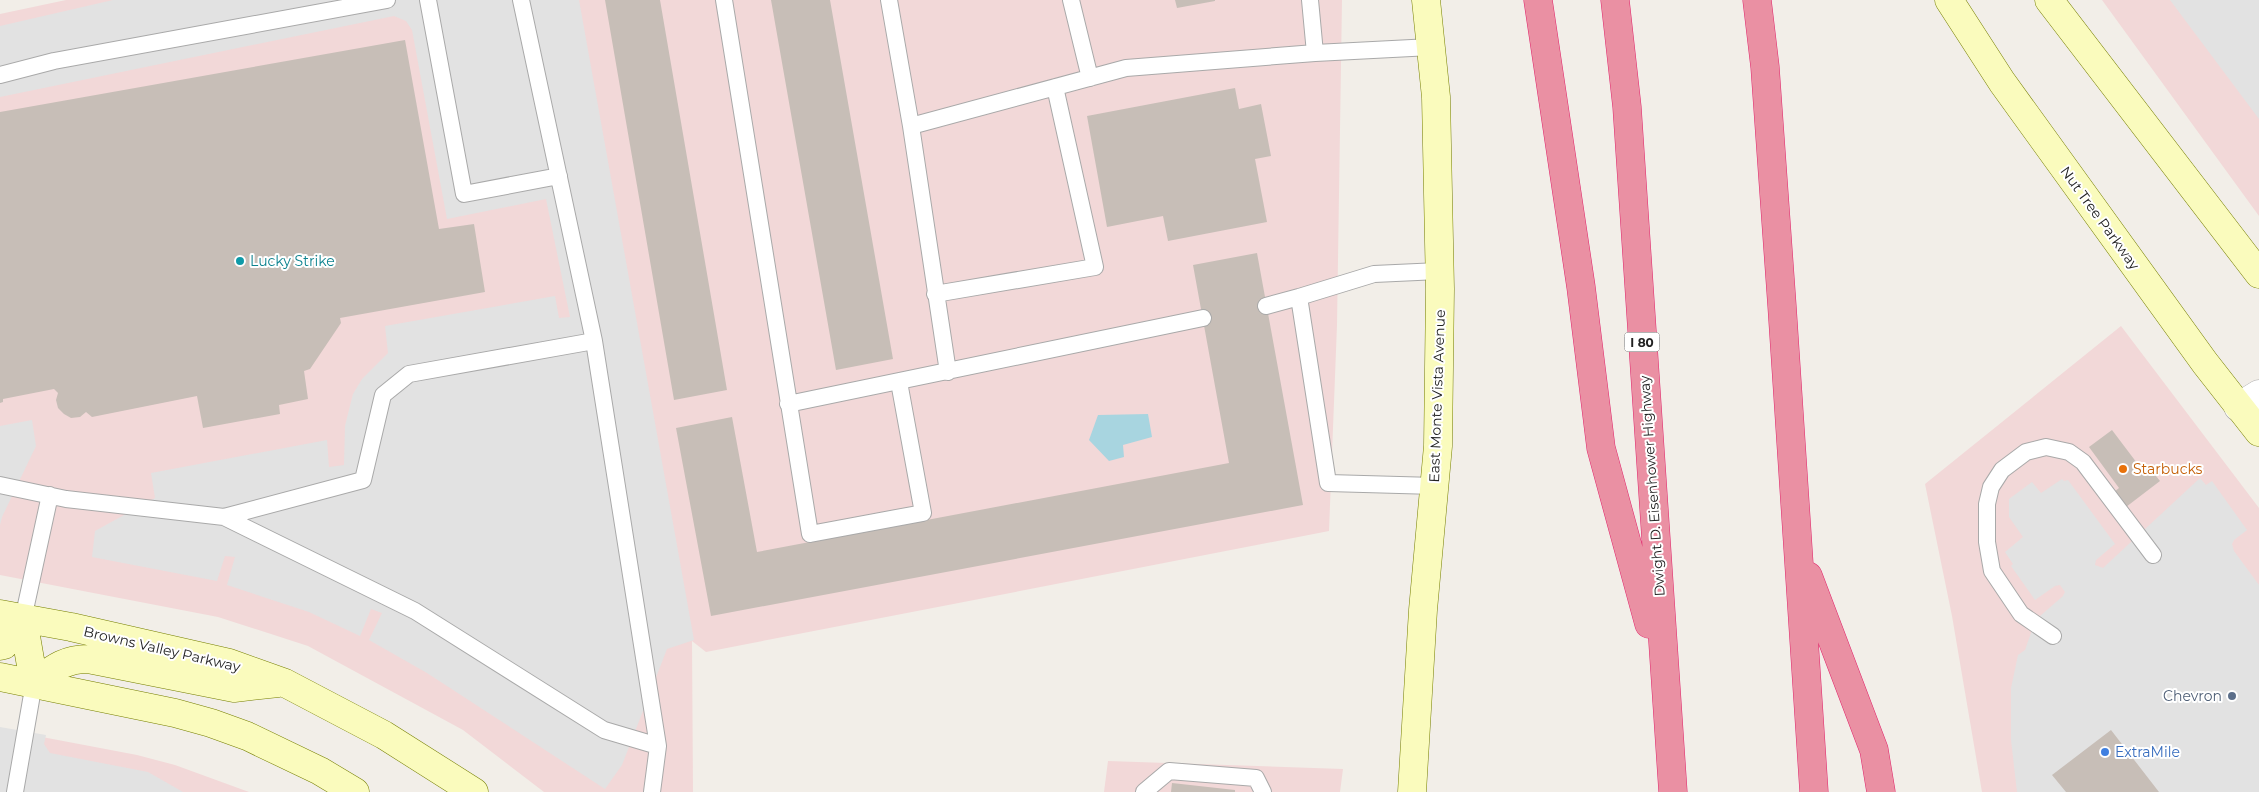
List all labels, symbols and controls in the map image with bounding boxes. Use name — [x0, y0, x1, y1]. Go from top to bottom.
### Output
street label: Nut Tree Parkway — [2057, 163, 2144, 273]
place label: Lucky Strike — [250, 252, 335, 270]
marker: Lucky Strike — [234, 255, 246, 267]
street label: East Monte Vista Avenue — [1425, 309, 1449, 483]
road number: I 80 — [1624, 332, 1660, 352]
street label: Dwight D. Eisenhower Highway — [1635, 375, 1669, 597]
place label: Starbucks — [2133, 460, 2203, 478]
marker: Starbucks — [2117, 463, 2129, 475]
street label: Browns Valley Parkway — [82, 622, 243, 676]
place label: Chevron — [2163, 687, 2222, 705]
marker: Chevron — [2226, 690, 2238, 702]
place label: ExtraMile — [2115, 743, 2180, 761]
marker: ExtraMile — [2099, 746, 2111, 758]

